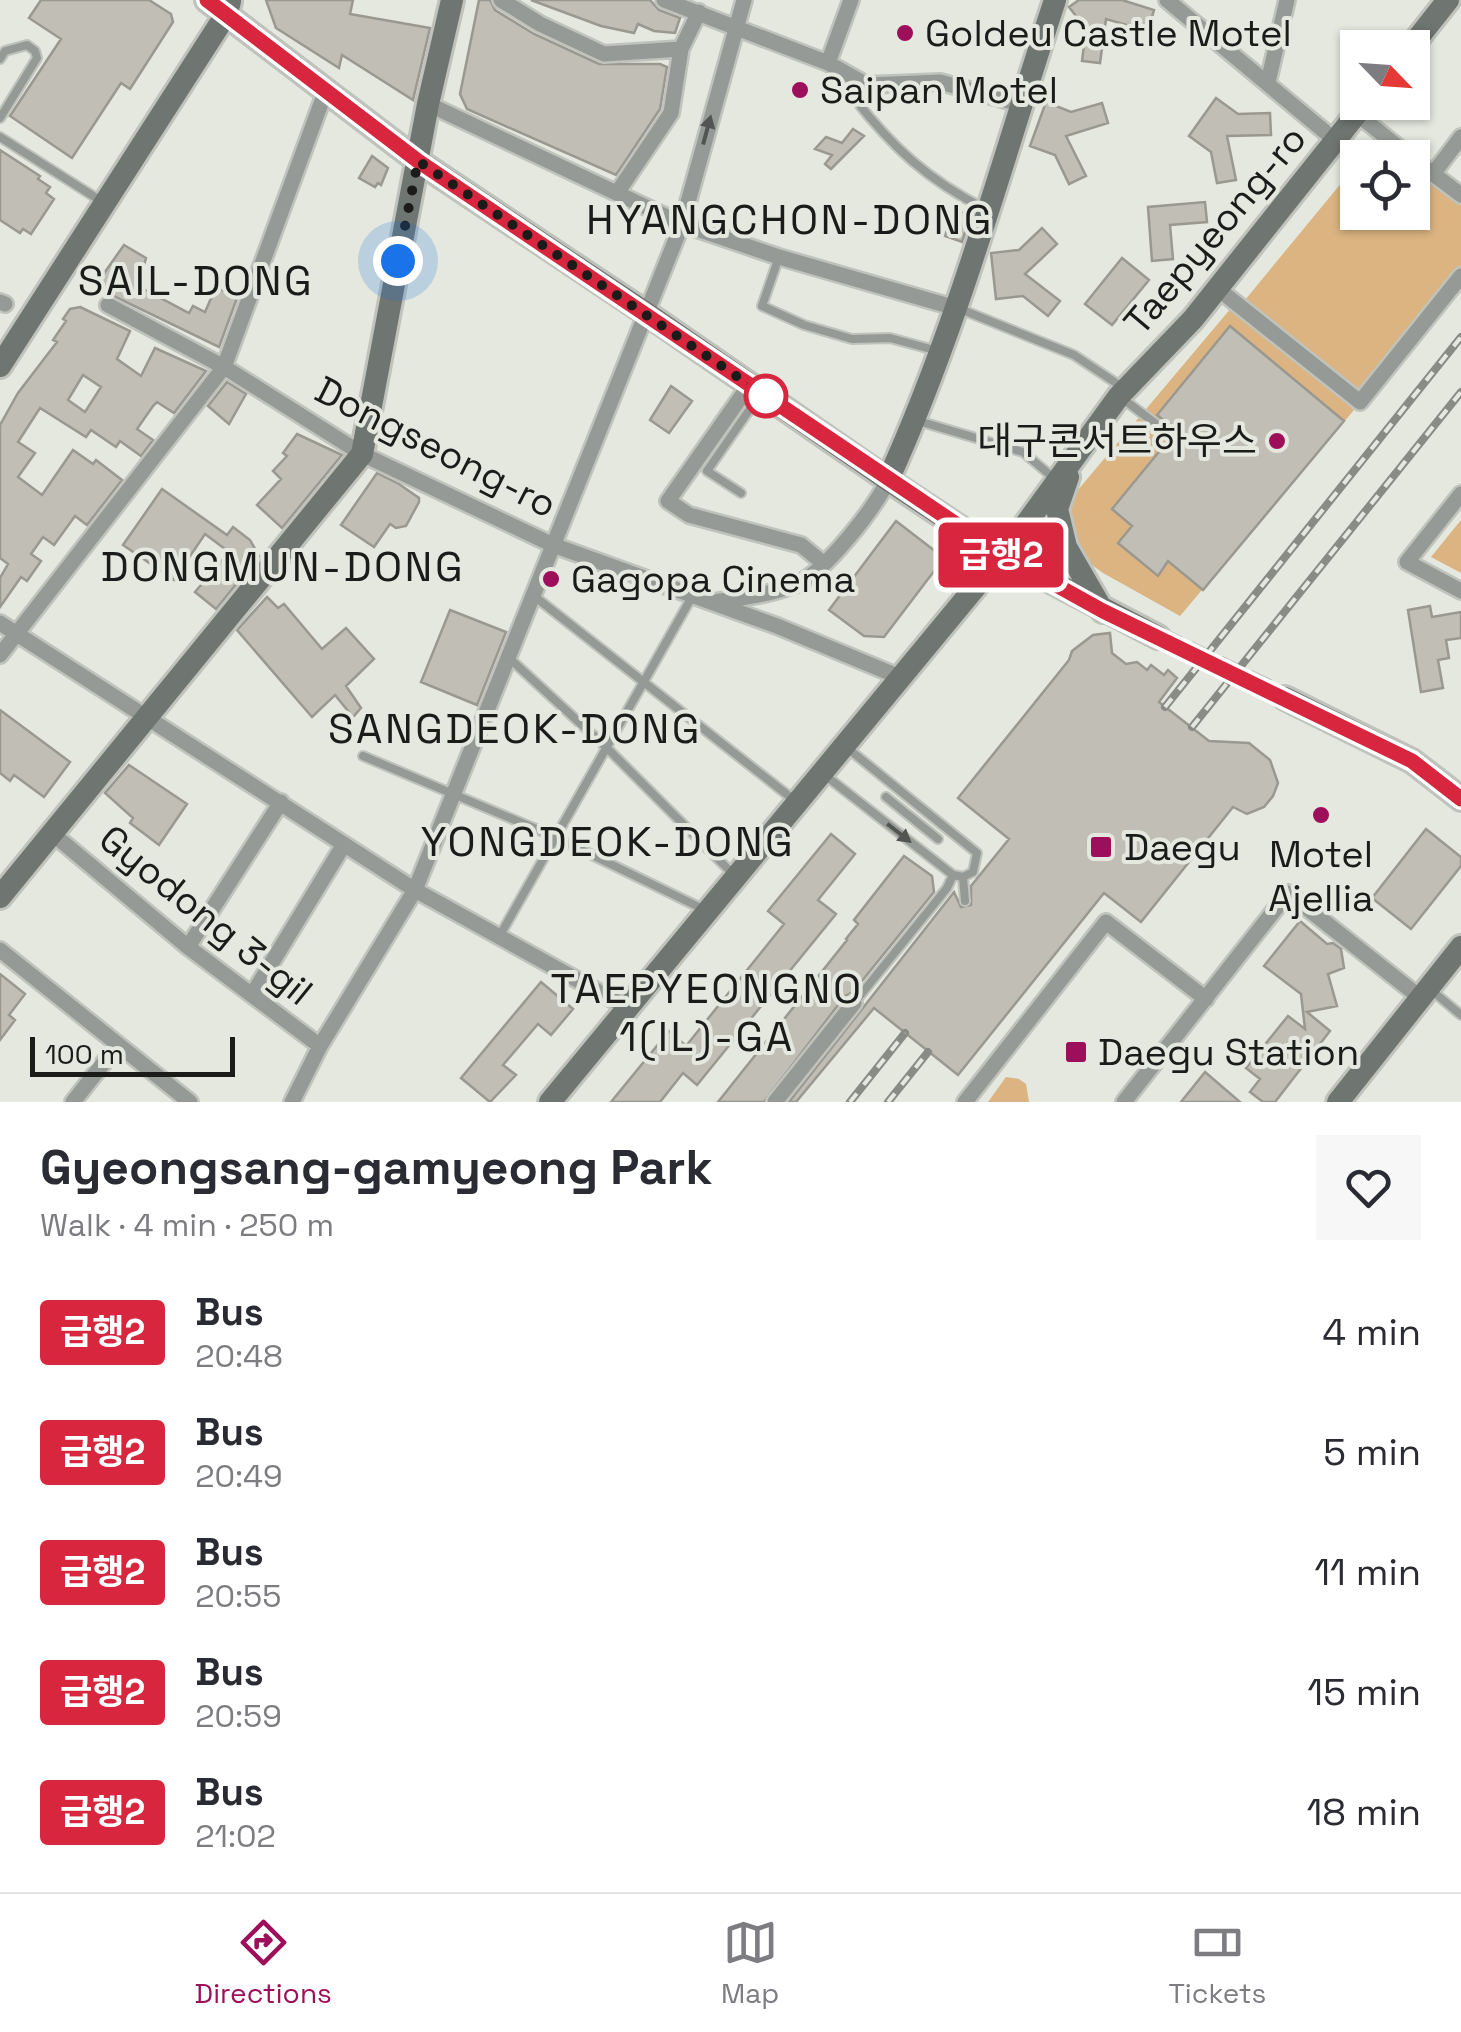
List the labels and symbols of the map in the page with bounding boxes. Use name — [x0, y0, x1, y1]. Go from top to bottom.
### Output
place label: Goldeu Castle Motel — [925, 9, 1292, 57]
marker: Goldeu Castle Motel — [894, 22, 916, 44]
north arrow — [1340, 30, 1430, 120]
place label: Saipan Motel — [820, 66, 1058, 114]
marker: Saipan Motel — [789, 79, 811, 101]
one-way arrow — [700, 114, 716, 145]
street label: Taepyeong-ro — [1113, 115, 1317, 345]
district label: HYANGCHON-DONG — [586, 193, 994, 246]
your location — [373, 236, 423, 286]
district label: SAIL-DONG — [78, 254, 314, 307]
street label: Dongseong-ro — [307, 366, 565, 528]
unlabelled marker — [745, 375, 787, 417]
place label: 대구콘서트하우스 — [977, 417, 1257, 465]
marker: 대구콘서트하우스 — [1266, 430, 1288, 452]
line badge: 급행2 — [944, 522, 1058, 588]
district label: DONGMUN-DONG — [101, 540, 465, 593]
place label: Gagopa Cinema — [571, 555, 855, 603]
marker: Gagopa Cinema — [540, 568, 562, 590]
district label: SANGDEOK-DONG — [328, 702, 702, 755]
marker: Motel Ajellia — [1310, 804, 1332, 826]
street label: Gyodong 3-gil — [90, 814, 322, 1016]
district label: YONGDEOK-DONG — [421, 815, 795, 868]
one-way arrow — [886, 822, 912, 843]
place label: Daegu — [1124, 823, 1241, 871]
place label: Motel Ajellia — [1268, 830, 1374, 922]
marker: Daegu — [1088, 834, 1114, 860]
district label: TAEPYEONGNO 1(IL)-GA — [550, 962, 864, 1063]
place label: Daegu Station — [1098, 1028, 1359, 1076]
scale bar — [30, 1032, 235, 1076]
marker: Daegu Station — [1063, 1039, 1089, 1065]

